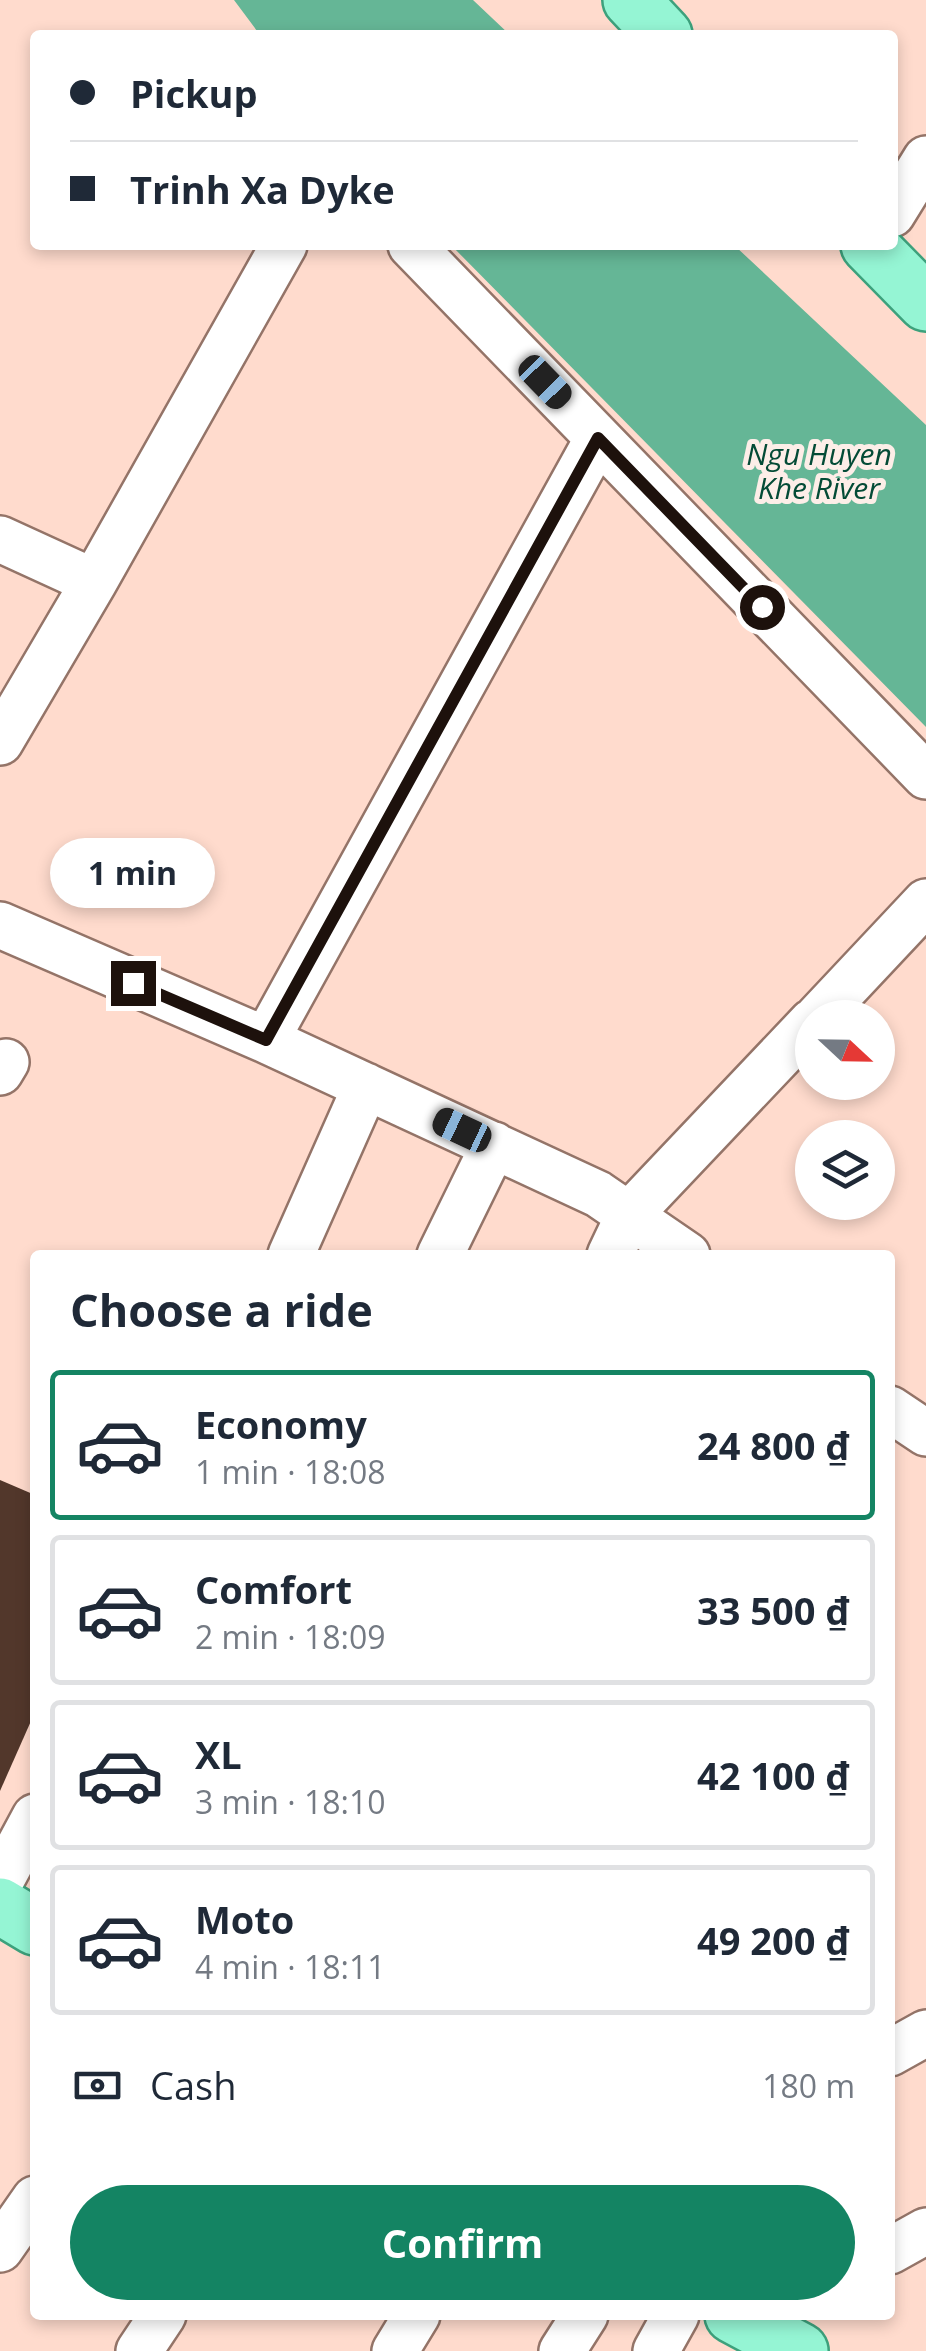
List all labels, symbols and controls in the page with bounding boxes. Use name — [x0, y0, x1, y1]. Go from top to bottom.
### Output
text: Pickup — [130, 67, 258, 119]
text: Trinh Xa Dyke — [130, 163, 395, 215]
car — [513, 350, 577, 414]
water label: Ngu Huyen Khe River — [746, 433, 892, 508]
route start — [740, 585, 785, 630]
callout: 1 min — [51, 838, 216, 908]
text: 1 min — [88, 851, 177, 894]
route end — [111, 961, 156, 1006]
north arrow — [795, 1000, 895, 1100]
map controls — [795, 1000, 895, 1220]
car — [428, 1104, 496, 1156]
button: layers — [795, 1120, 895, 1220]
text: Choose a ride — [70, 1279, 373, 1340]
text: Economy — [195, 1398, 367, 1450]
icon: car — [75, 1400, 165, 1490]
text: 24 800 ₫ — [697, 1419, 850, 1471]
text: 1 min · 18:08 — [195, 1450, 386, 1493]
text: Comfort — [195, 1563, 352, 1615]
icon: car — [75, 1565, 165, 1655]
text: 33 500 ₫ — [697, 1584, 850, 1636]
text: 2 min · 18:09 — [195, 1615, 386, 1658]
text: XL — [195, 1728, 242, 1780]
icon: car — [75, 1730, 165, 1820]
text: 42 100 ₫ — [697, 1749, 850, 1801]
text: 3 min · 18:10 — [195, 1780, 386, 1823]
text: Moto — [195, 1893, 294, 1945]
icon: car — [75, 1895, 165, 1985]
text: 49 200 ₫ — [697, 1914, 850, 1966]
text: 4 min · 18:11 — [195, 1945, 386, 1988]
icon: cash — [70, 2058, 125, 2113]
text: Cash — [150, 2059, 236, 2111]
text: 180 m — [762, 2064, 855, 2107]
button: Confirm — [70, 2185, 855, 2300]

